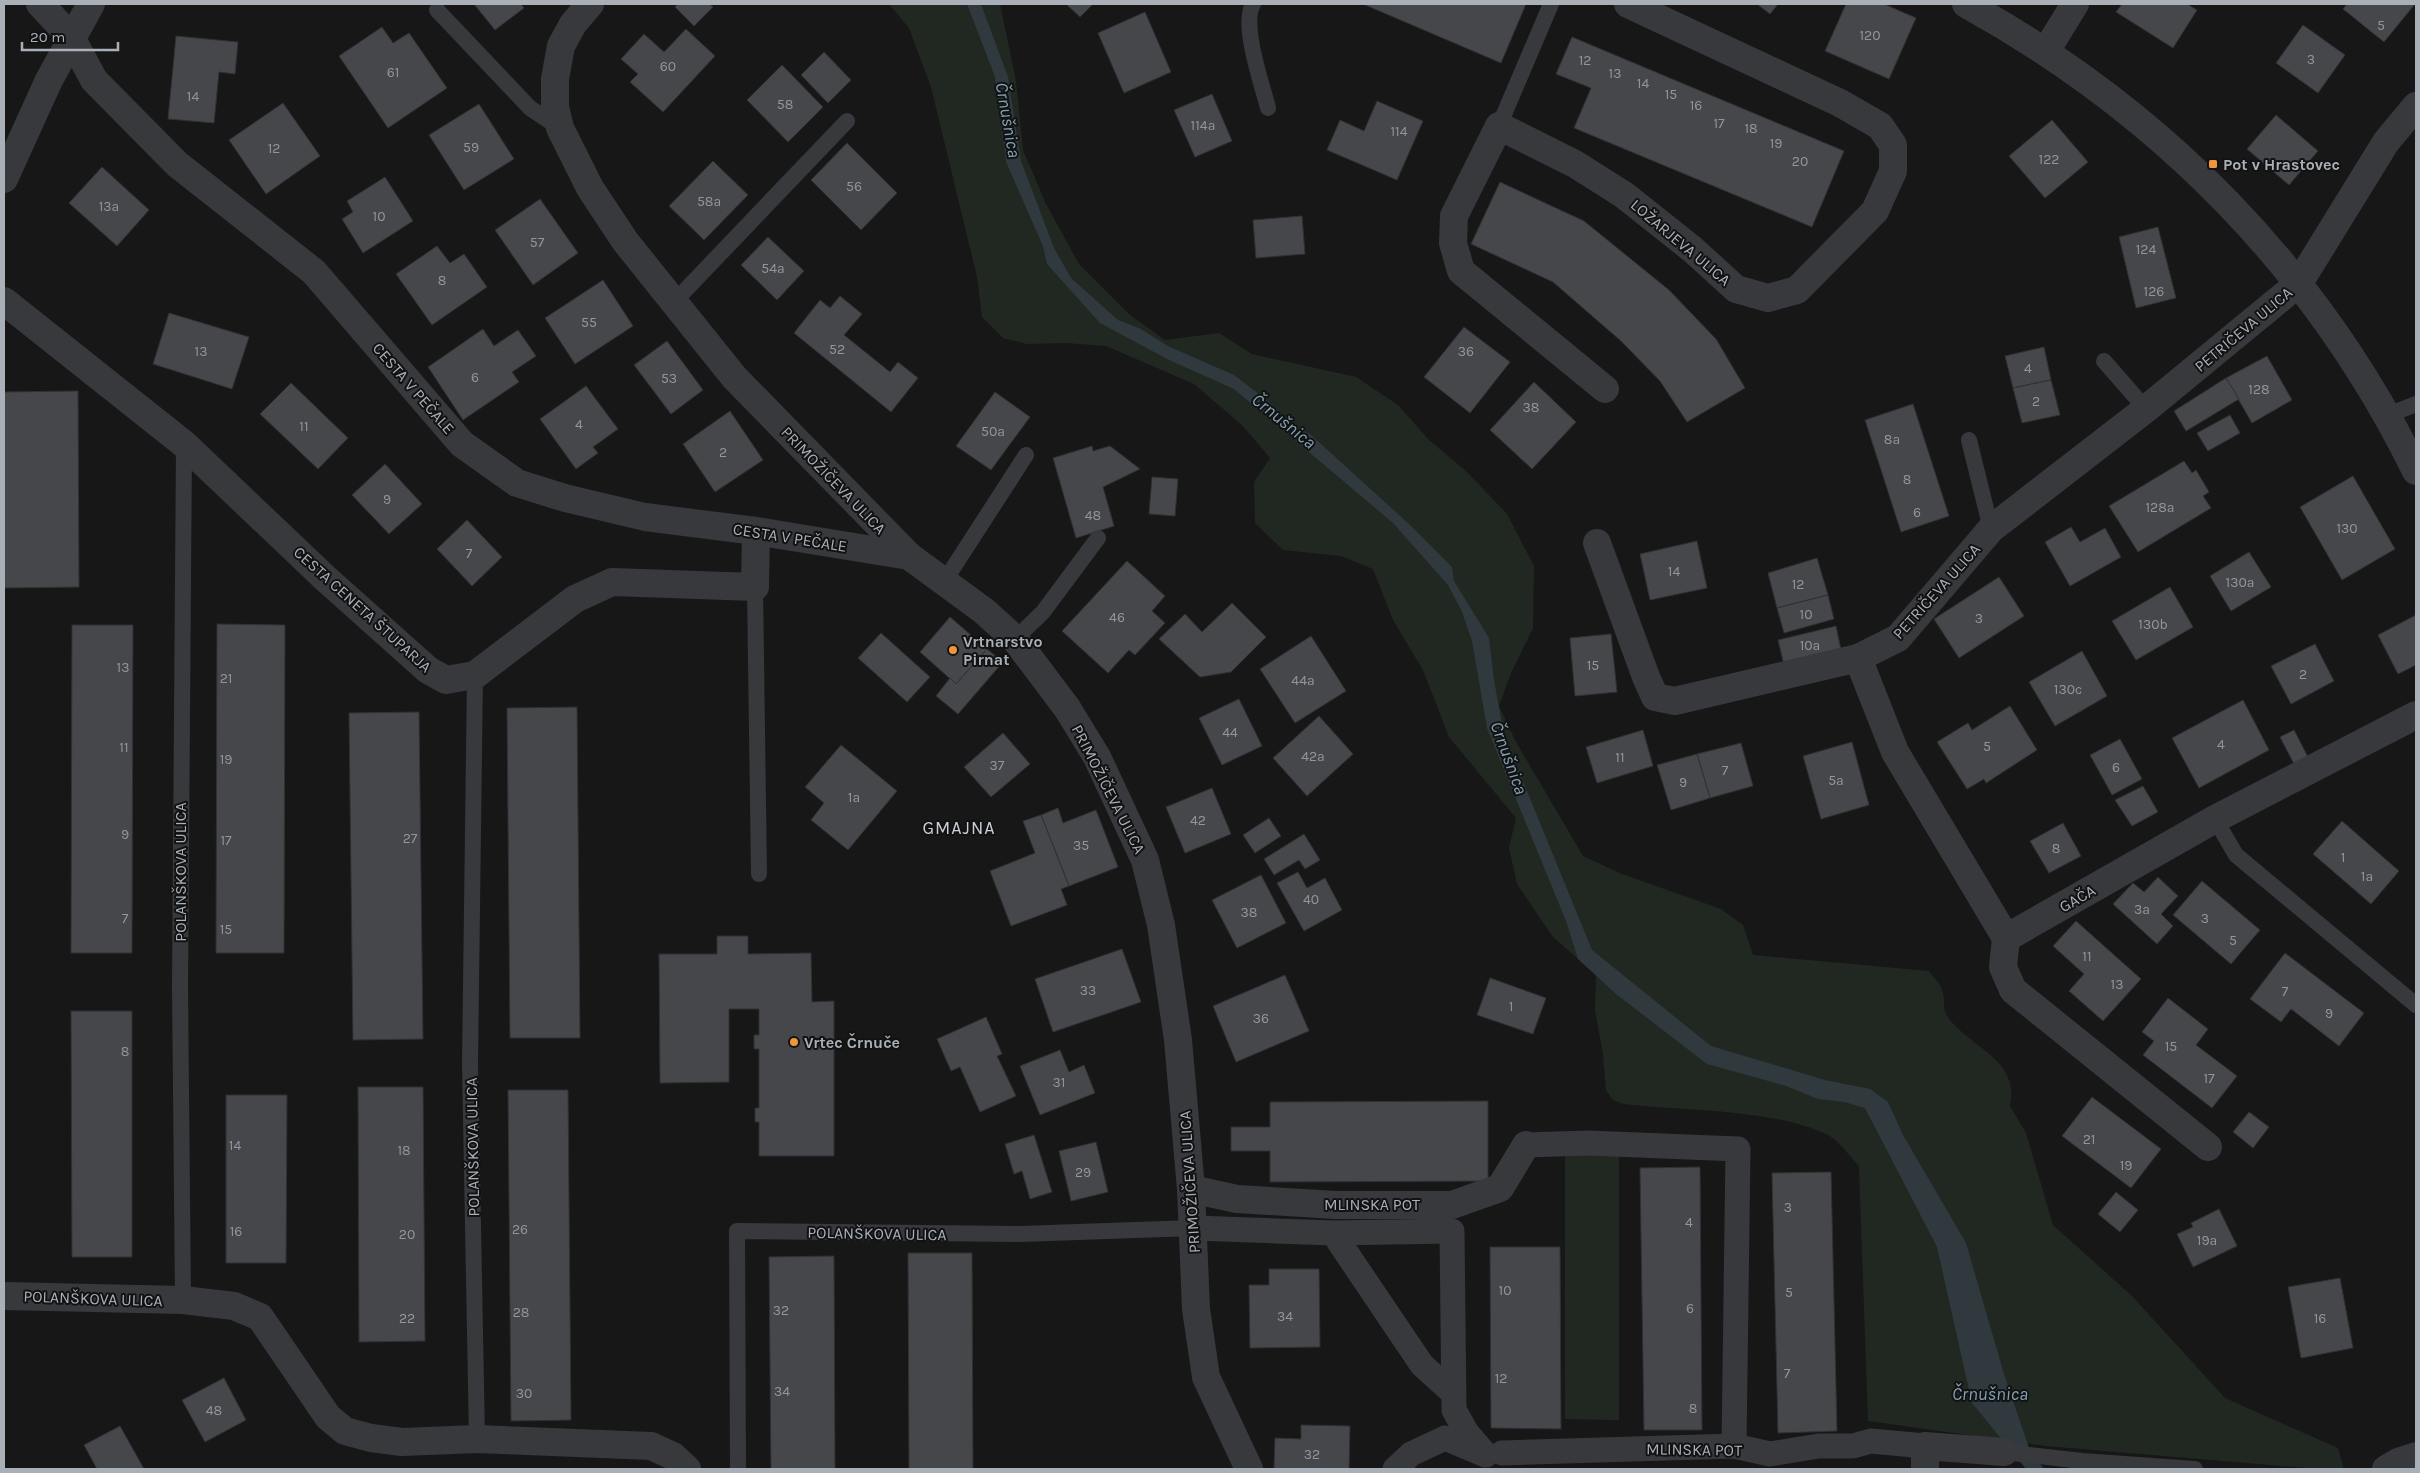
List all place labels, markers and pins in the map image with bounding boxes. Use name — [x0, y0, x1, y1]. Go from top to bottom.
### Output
place label: Pot v Hrastovec — [2223, 155, 2340, 174]
marker: Pot v Hrastovec — [2207, 158, 2219, 170]
place label: Vrtnarstvo Pirnat — [963, 632, 1042, 669]
marker: Vrtnarstvo Pirnat — [947, 644, 959, 656]
place label: Vrtec Črnuče — [804, 1032, 900, 1052]
marker: Vrtec Črnuče — [788, 1036, 800, 1048]

